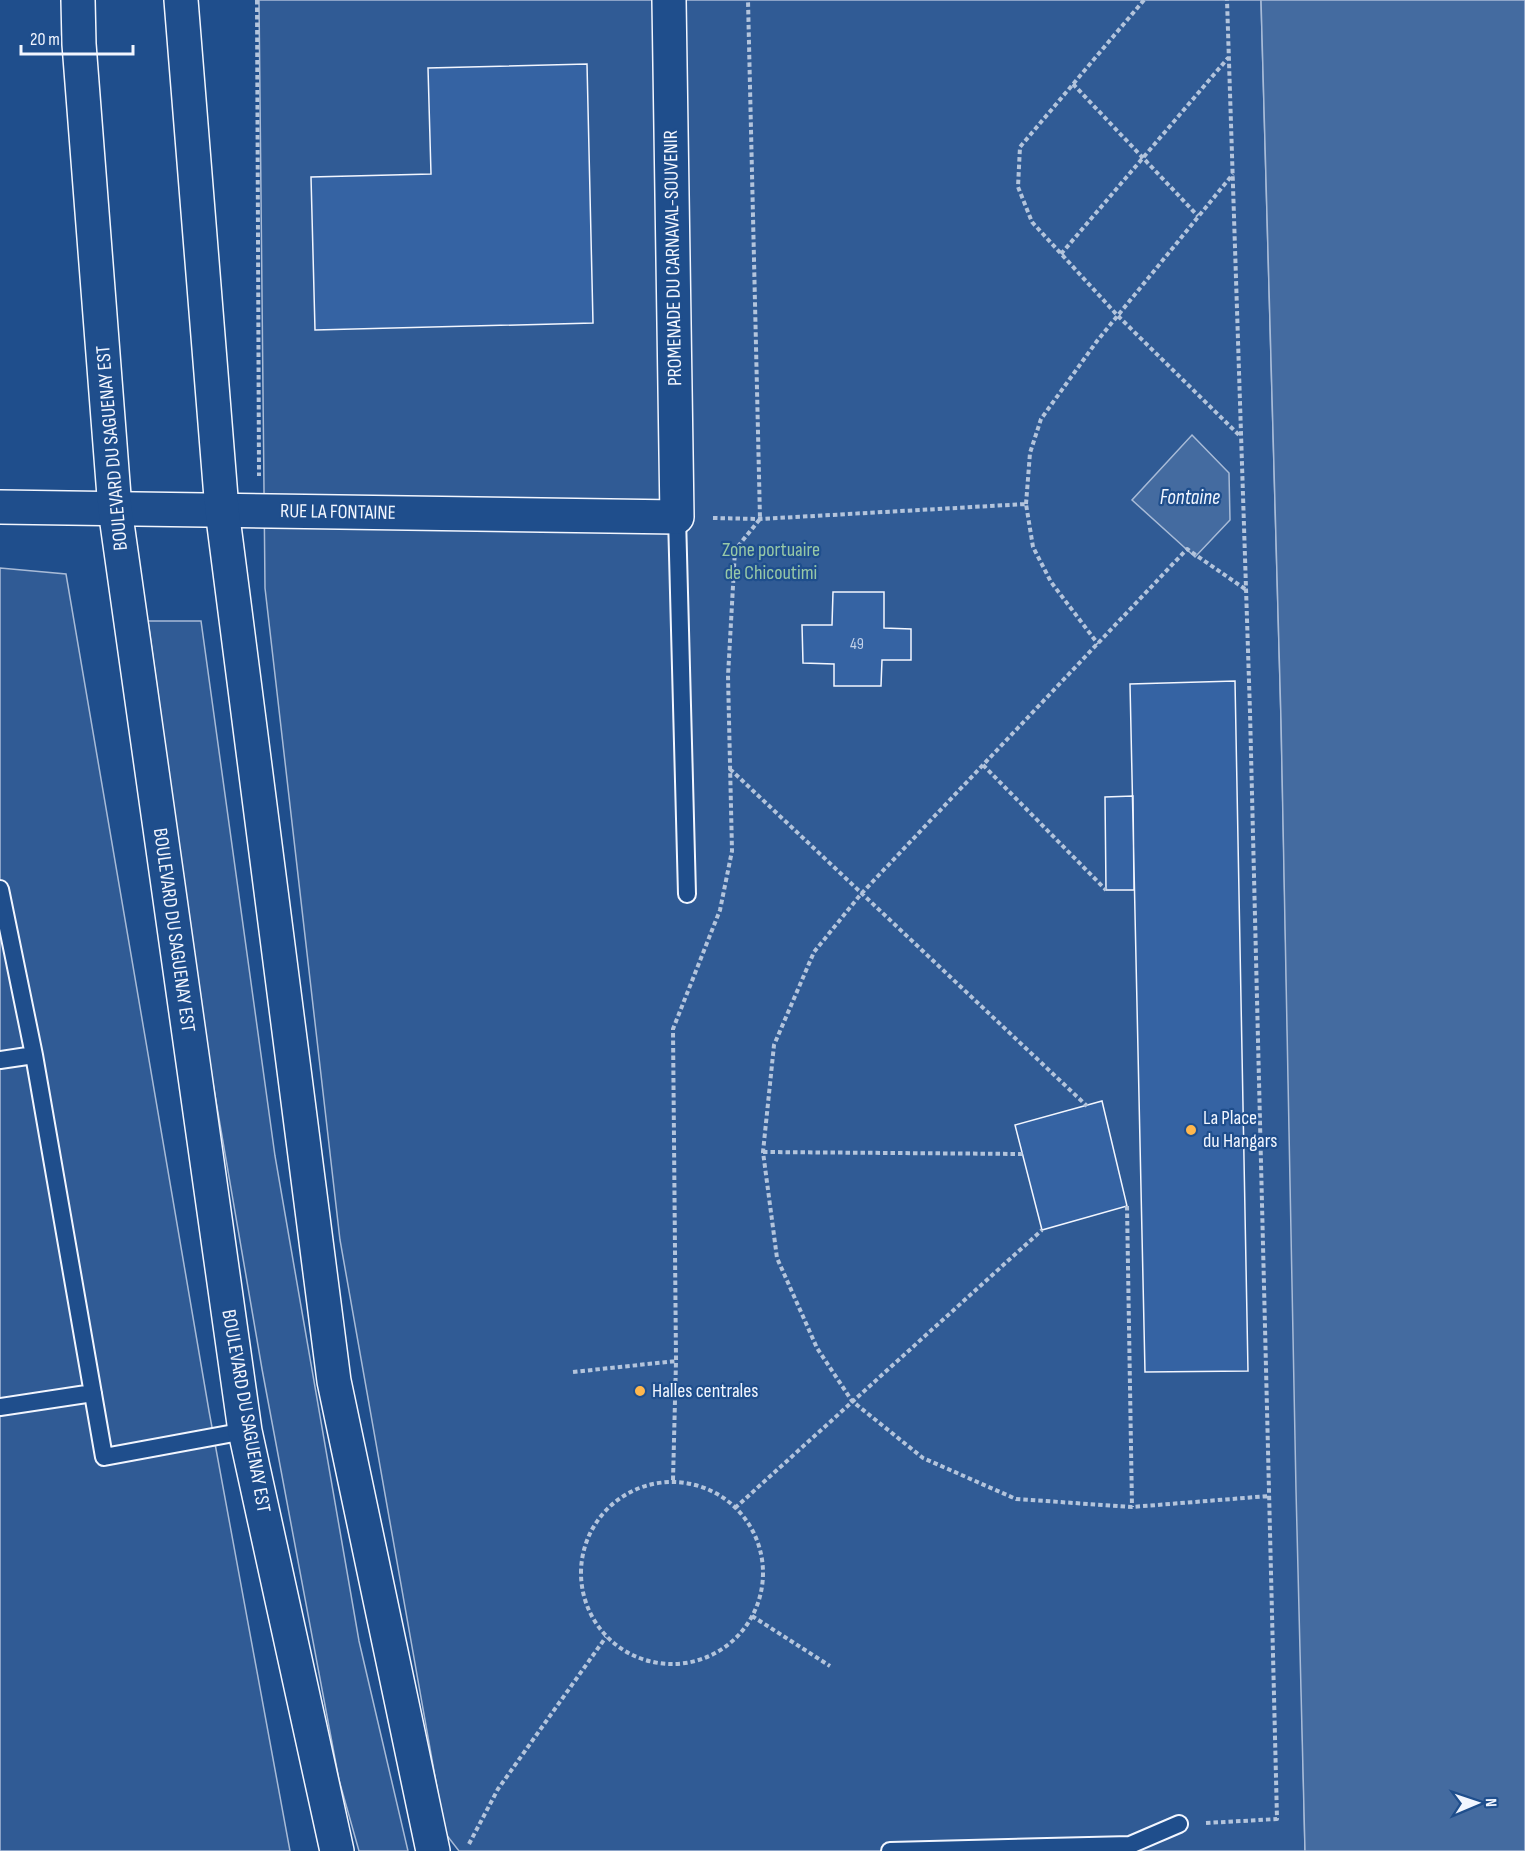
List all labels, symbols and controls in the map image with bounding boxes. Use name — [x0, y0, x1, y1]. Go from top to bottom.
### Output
scale bar — [21, 18, 134, 56]
text: 20 m — [30, 29, 60, 50]
street label: PROMENADE DU CARNAVAL-SOUVENIR — [659, 130, 687, 386]
street label: BOULEVARD DU SAGUENAY EST — [91, 344, 133, 552]
water label: Fontaine — [1160, 485, 1220, 510]
street label: RUE LA FONTAINE — [280, 499, 396, 525]
park label: Zone portuaire de Chicoutimi — [722, 538, 820, 585]
house number: 49 — [850, 635, 864, 654]
street label: BOULEVARD DU SAGUENAY EST — [148, 826, 200, 1034]
place label: La Place du Hangars — [1203, 1106, 1277, 1153]
marker: La Place du Hangars — [1184, 1123, 1198, 1137]
street label: BOULEVARD DU SAGUENAY EST — [216, 1308, 276, 1514]
place label: Halles centrales — [652, 1379, 759, 1403]
marker: Halles centrales — [633, 1384, 647, 1398]
north arrow — [1447, 1773, 1507, 1833]
text: N — [1481, 1798, 1500, 1807]

